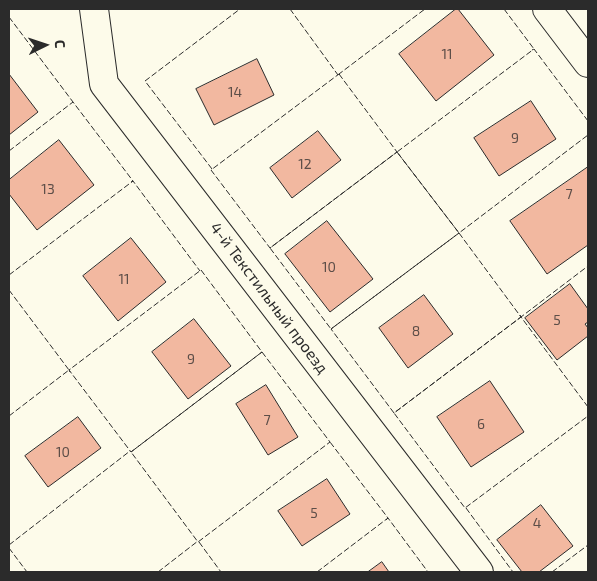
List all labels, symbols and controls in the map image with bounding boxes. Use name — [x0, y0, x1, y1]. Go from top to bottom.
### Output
north arrow — [20, 20, 70, 70]
text: С — [52, 39, 69, 49]
house number: 11 — [441, 46, 453, 62]
house number: 14 — [228, 84, 242, 100]
house number: 9 — [511, 130, 519, 146]
house number: 12 — [298, 156, 312, 172]
house number: 13 — [41, 181, 55, 197]
house number: 7 — [565, 186, 573, 202]
street label: 4-й Текстильный проезд — [206, 219, 332, 377]
house number: 10 — [322, 259, 336, 275]
house number: 11 — [118, 271, 130, 287]
house number: 5 — [553, 312, 561, 328]
house number: 8 — [412, 323, 420, 339]
house number: 9 — [187, 351, 195, 367]
house number: 7 — [263, 412, 271, 428]
house number: 6 — [477, 416, 485, 432]
house number: 10 — [56, 444, 70, 460]
house number: 5 — [310, 505, 318, 521]
house number: 4 — [533, 515, 541, 531]

